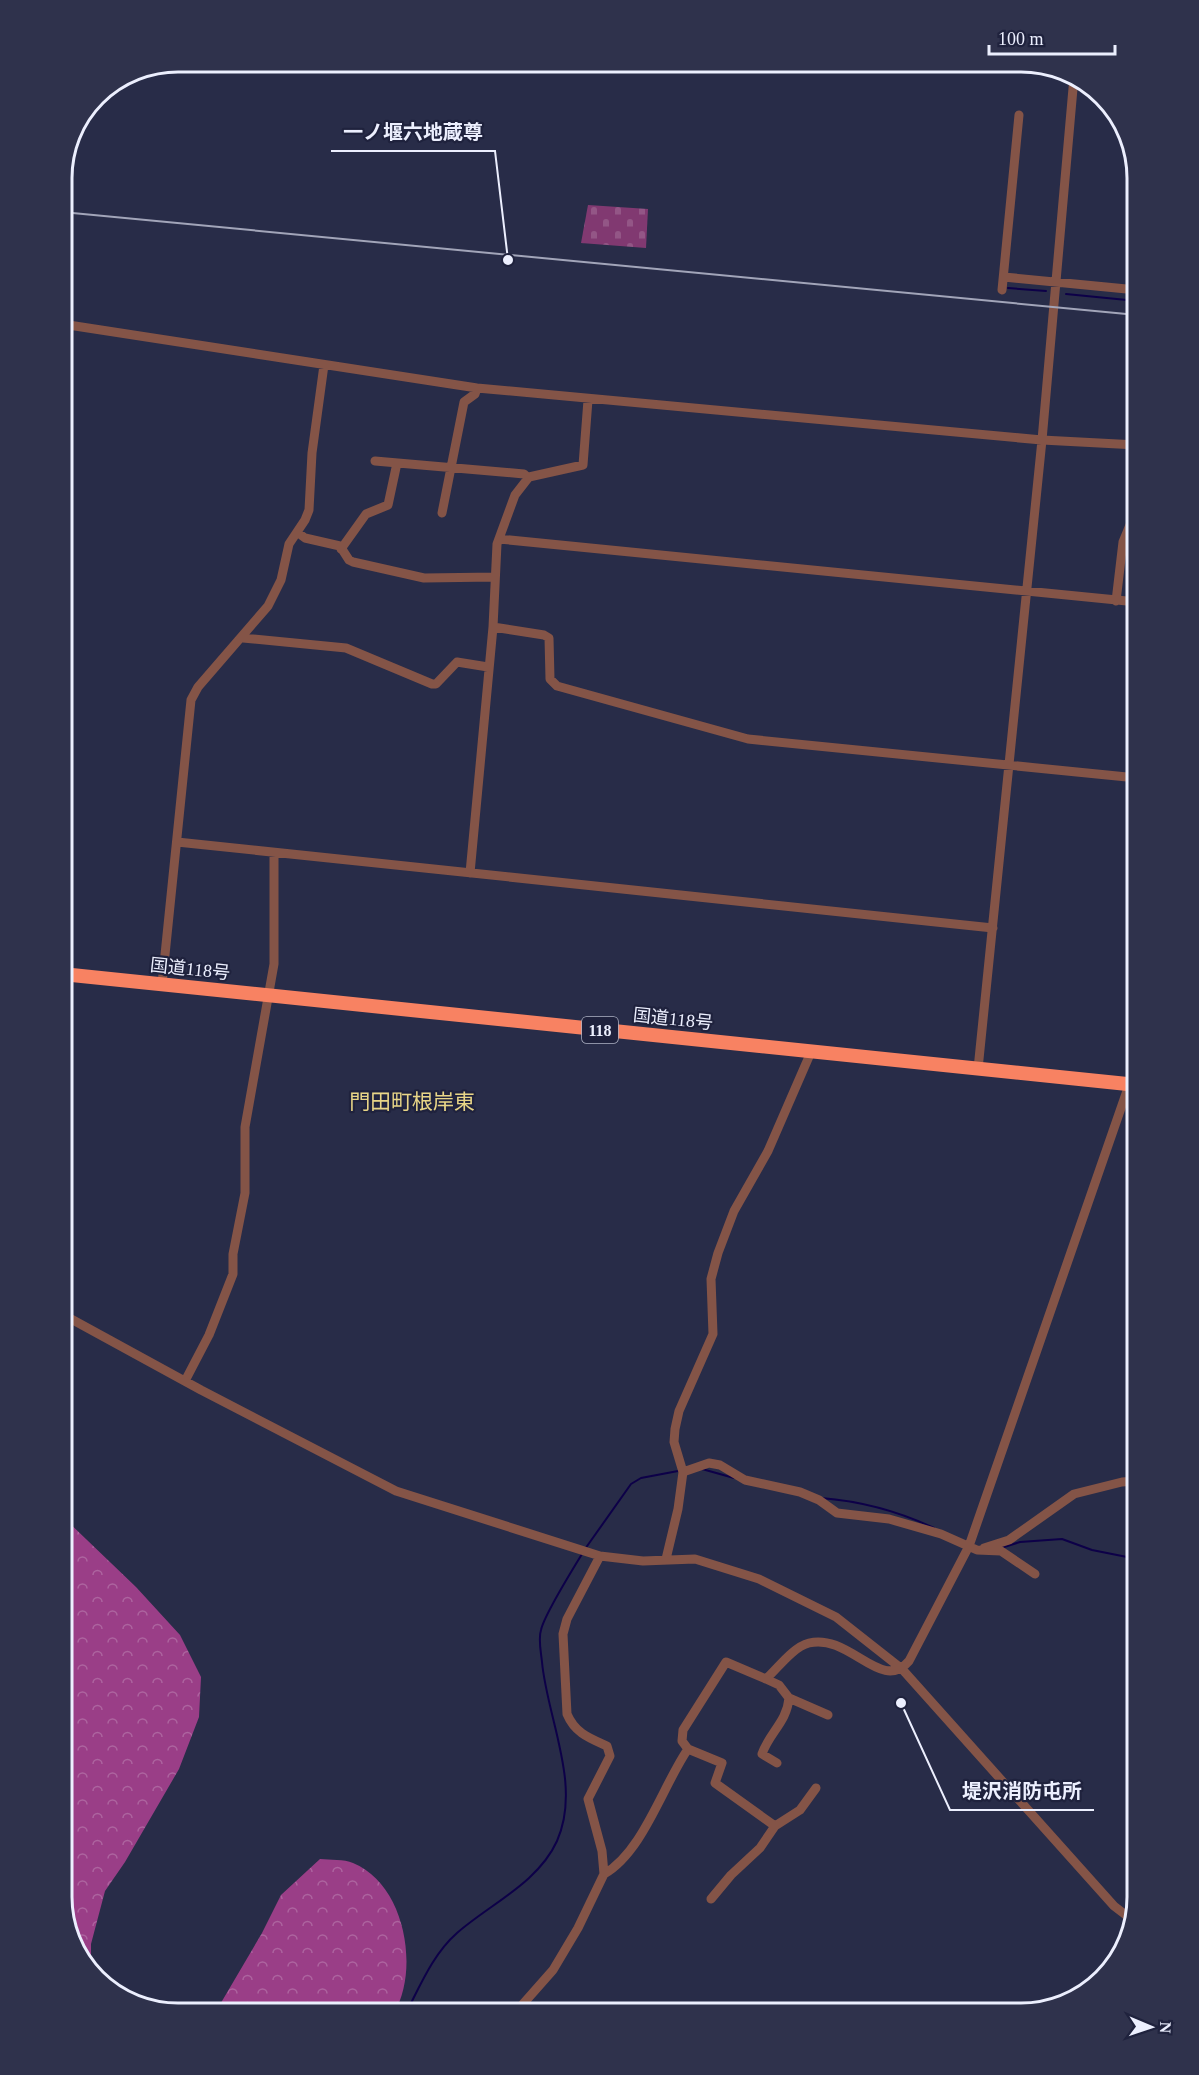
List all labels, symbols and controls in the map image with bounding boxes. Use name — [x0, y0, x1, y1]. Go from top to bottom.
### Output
scale bar — [989, 18, 1115, 56]
text: 100 m — [998, 29, 1044, 49]
callout: 一ノ堰六地蔵尊 — [331, 113, 495, 151]
text: 一ノ堰六地蔵尊 — [343, 121, 483, 143]
street label: 国道118号 — [149, 955, 231, 983]
street label: 国道118号 — [632, 1005, 714, 1033]
road number: 118 — [582, 1017, 618, 1043]
district label: 門田町根岸東 — [349, 1090, 475, 1114]
callout: 堤沢消防屯所 — [950, 1772, 1094, 1810]
text: 堤沢消防屯所 — [962, 1780, 1082, 1802]
north arrow — [1121, 1997, 1181, 2057]
text: N — [1157, 2021, 1174, 2034]

